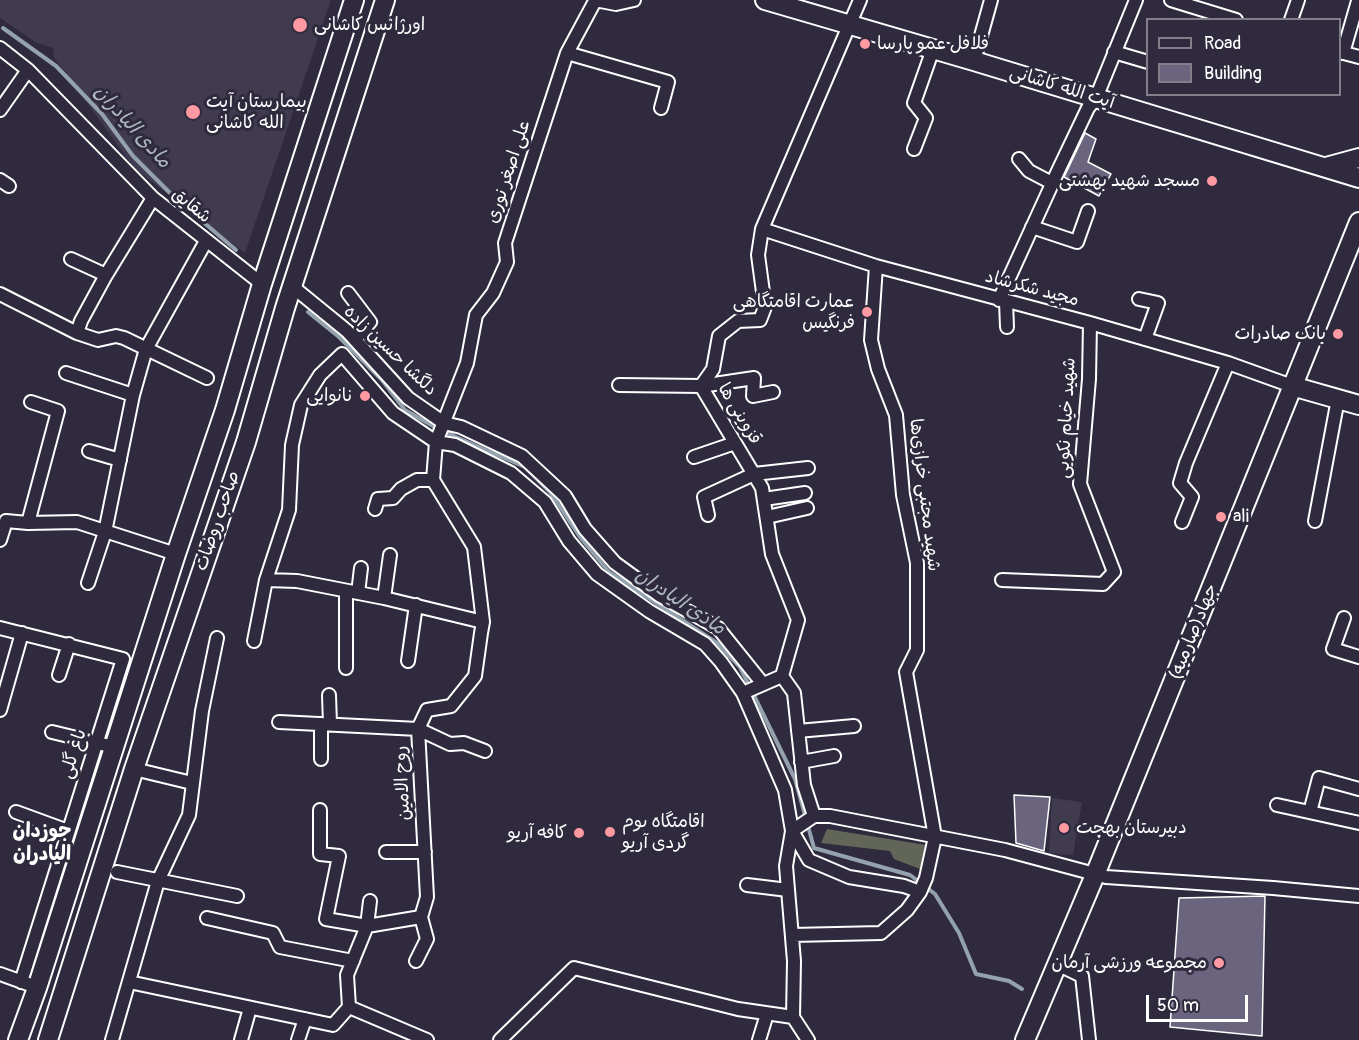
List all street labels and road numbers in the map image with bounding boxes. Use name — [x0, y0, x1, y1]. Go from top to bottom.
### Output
street label: آیت الله کاشانی — [1007, 62, 1117, 114]
street label: علی اصغر نوری — [482, 118, 536, 226]
street label: شقایق — [167, 184, 215, 228]
street label: مجید شکرشاد — [983, 266, 1081, 312]
street label: دلگشا حسین زاده — [339, 301, 441, 401]
street label: شهید خیام نکویی — [1053, 357, 1081, 479]
street label: قزوینی ها — [712, 379, 766, 449]
street label: شهید مجتبی خرازی‌ها — [904, 418, 944, 572]
street label: صاحب روضات — [191, 468, 245, 574]
street label: جهاد(صارمیه) — [1165, 581, 1223, 683]
street label: باغ گلی — [56, 727, 92, 781]
street label: روح الامین — [390, 745, 416, 821]

